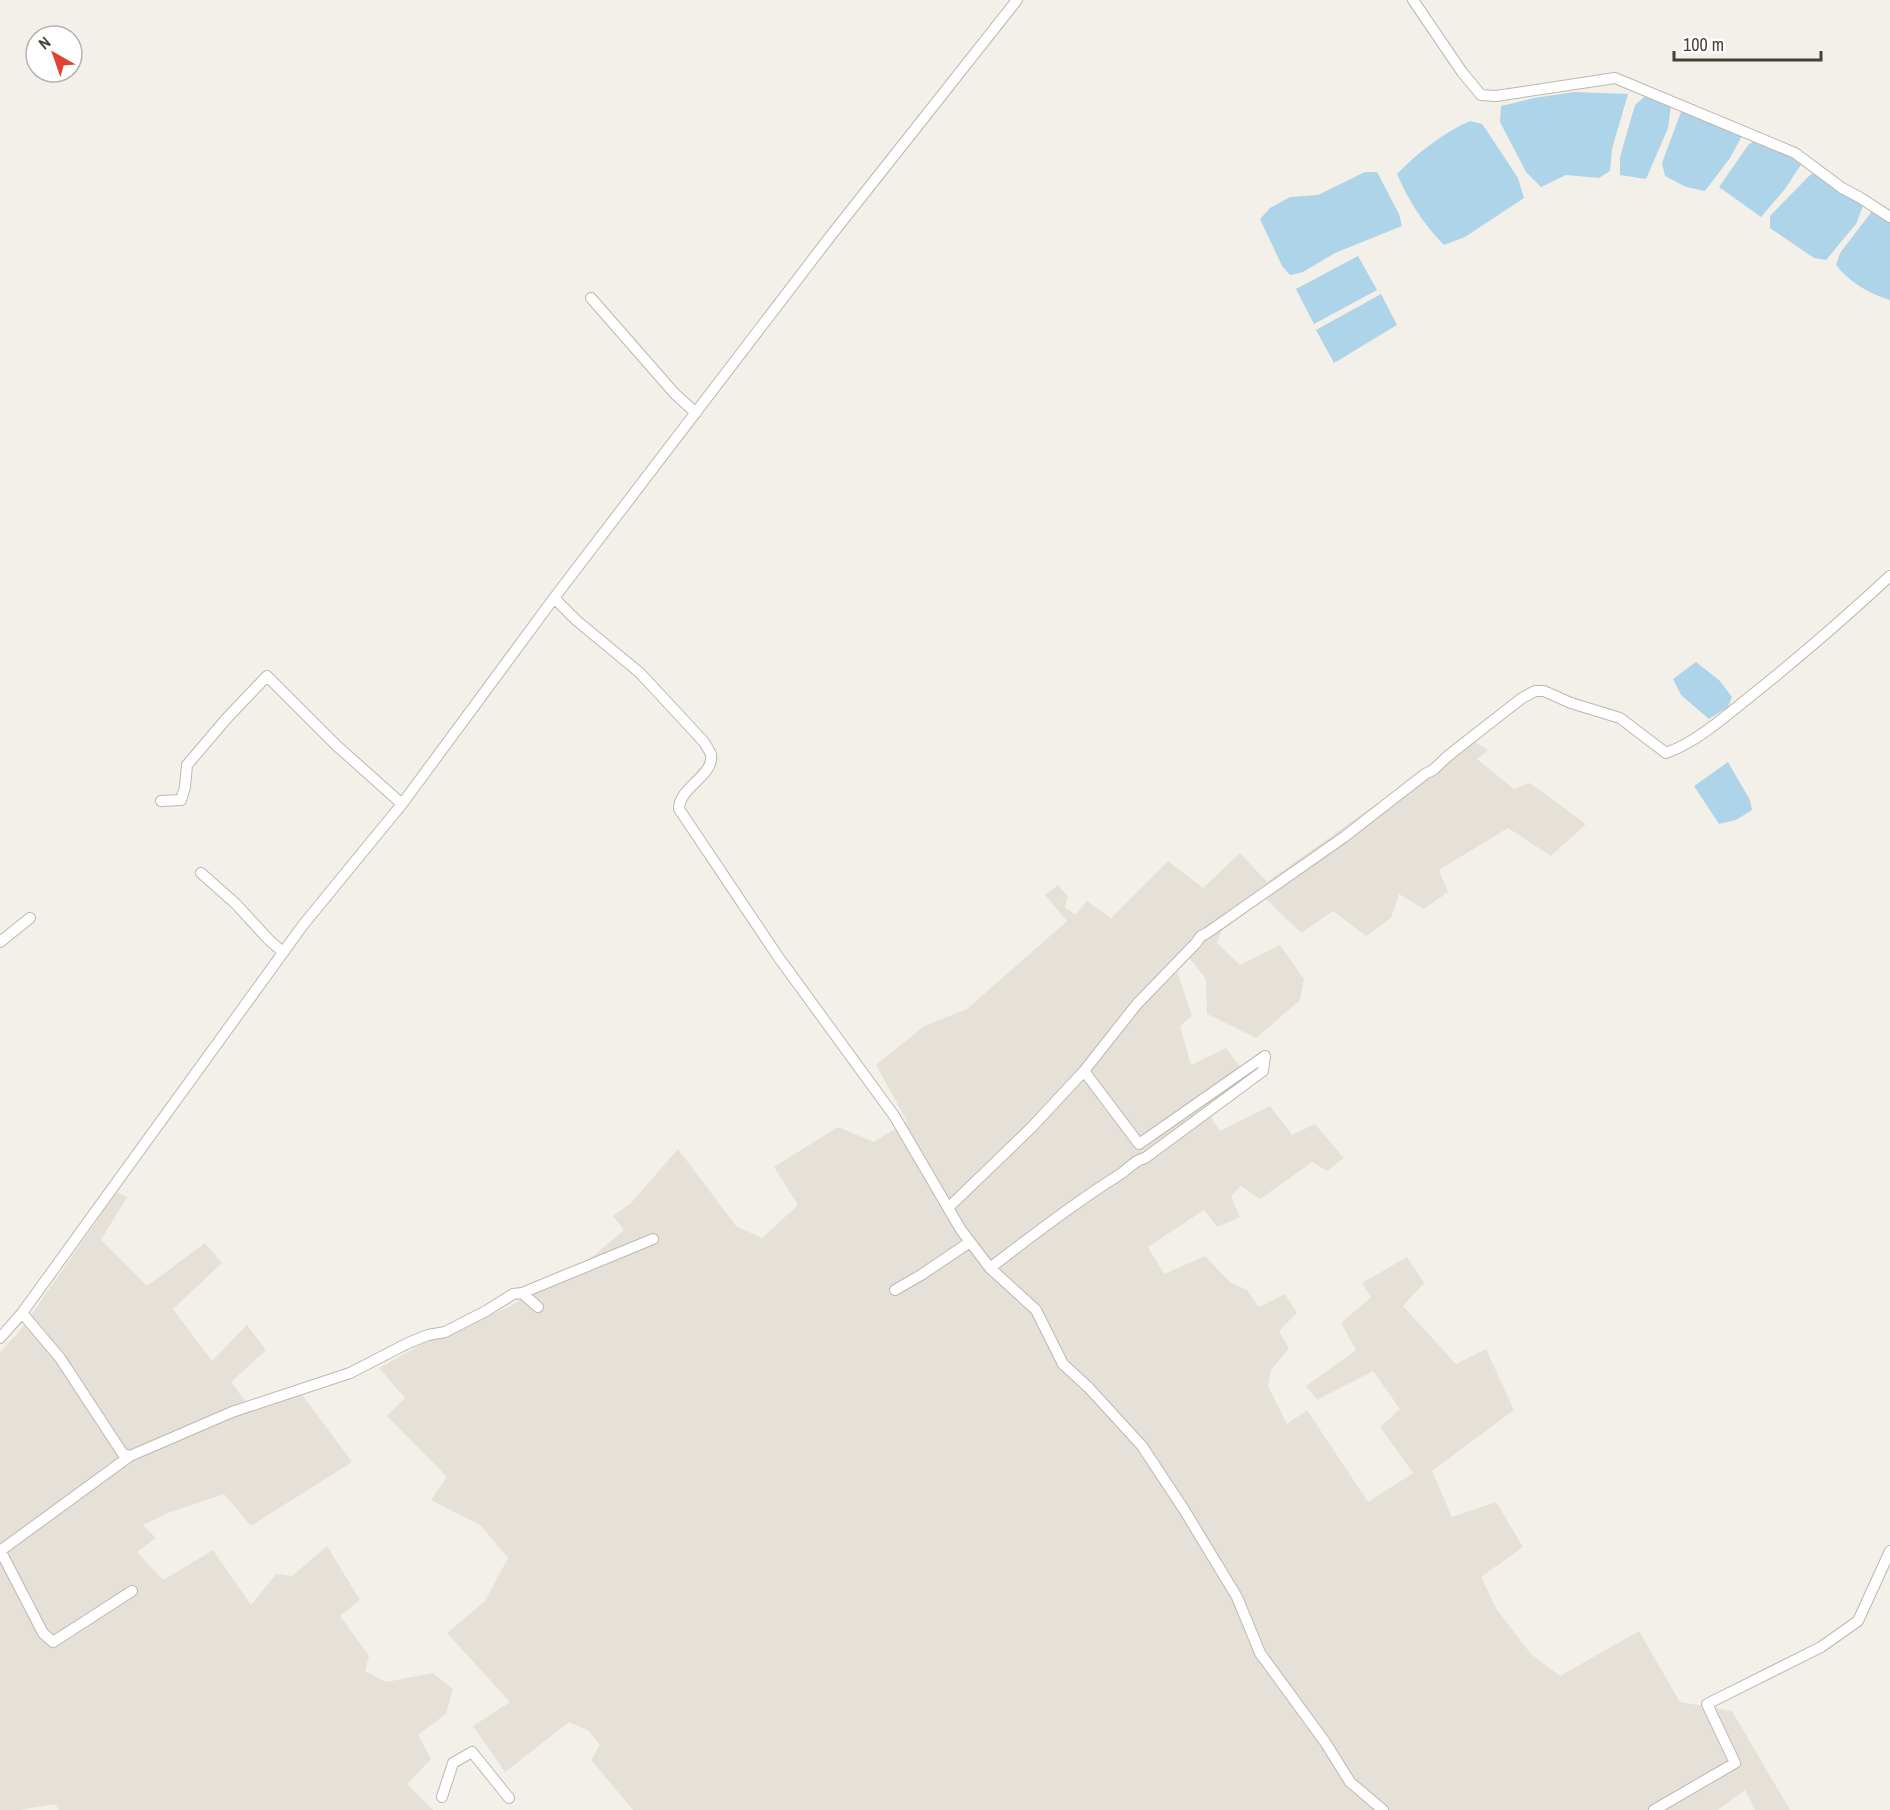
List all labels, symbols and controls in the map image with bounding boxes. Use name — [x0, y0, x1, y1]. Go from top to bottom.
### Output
north arrow — [24, 24, 84, 84]
scale bar — [1674, 24, 1821, 62]
text: N — [34, 31, 55, 54]
text: 100 m — [1683, 32, 1724, 57]

